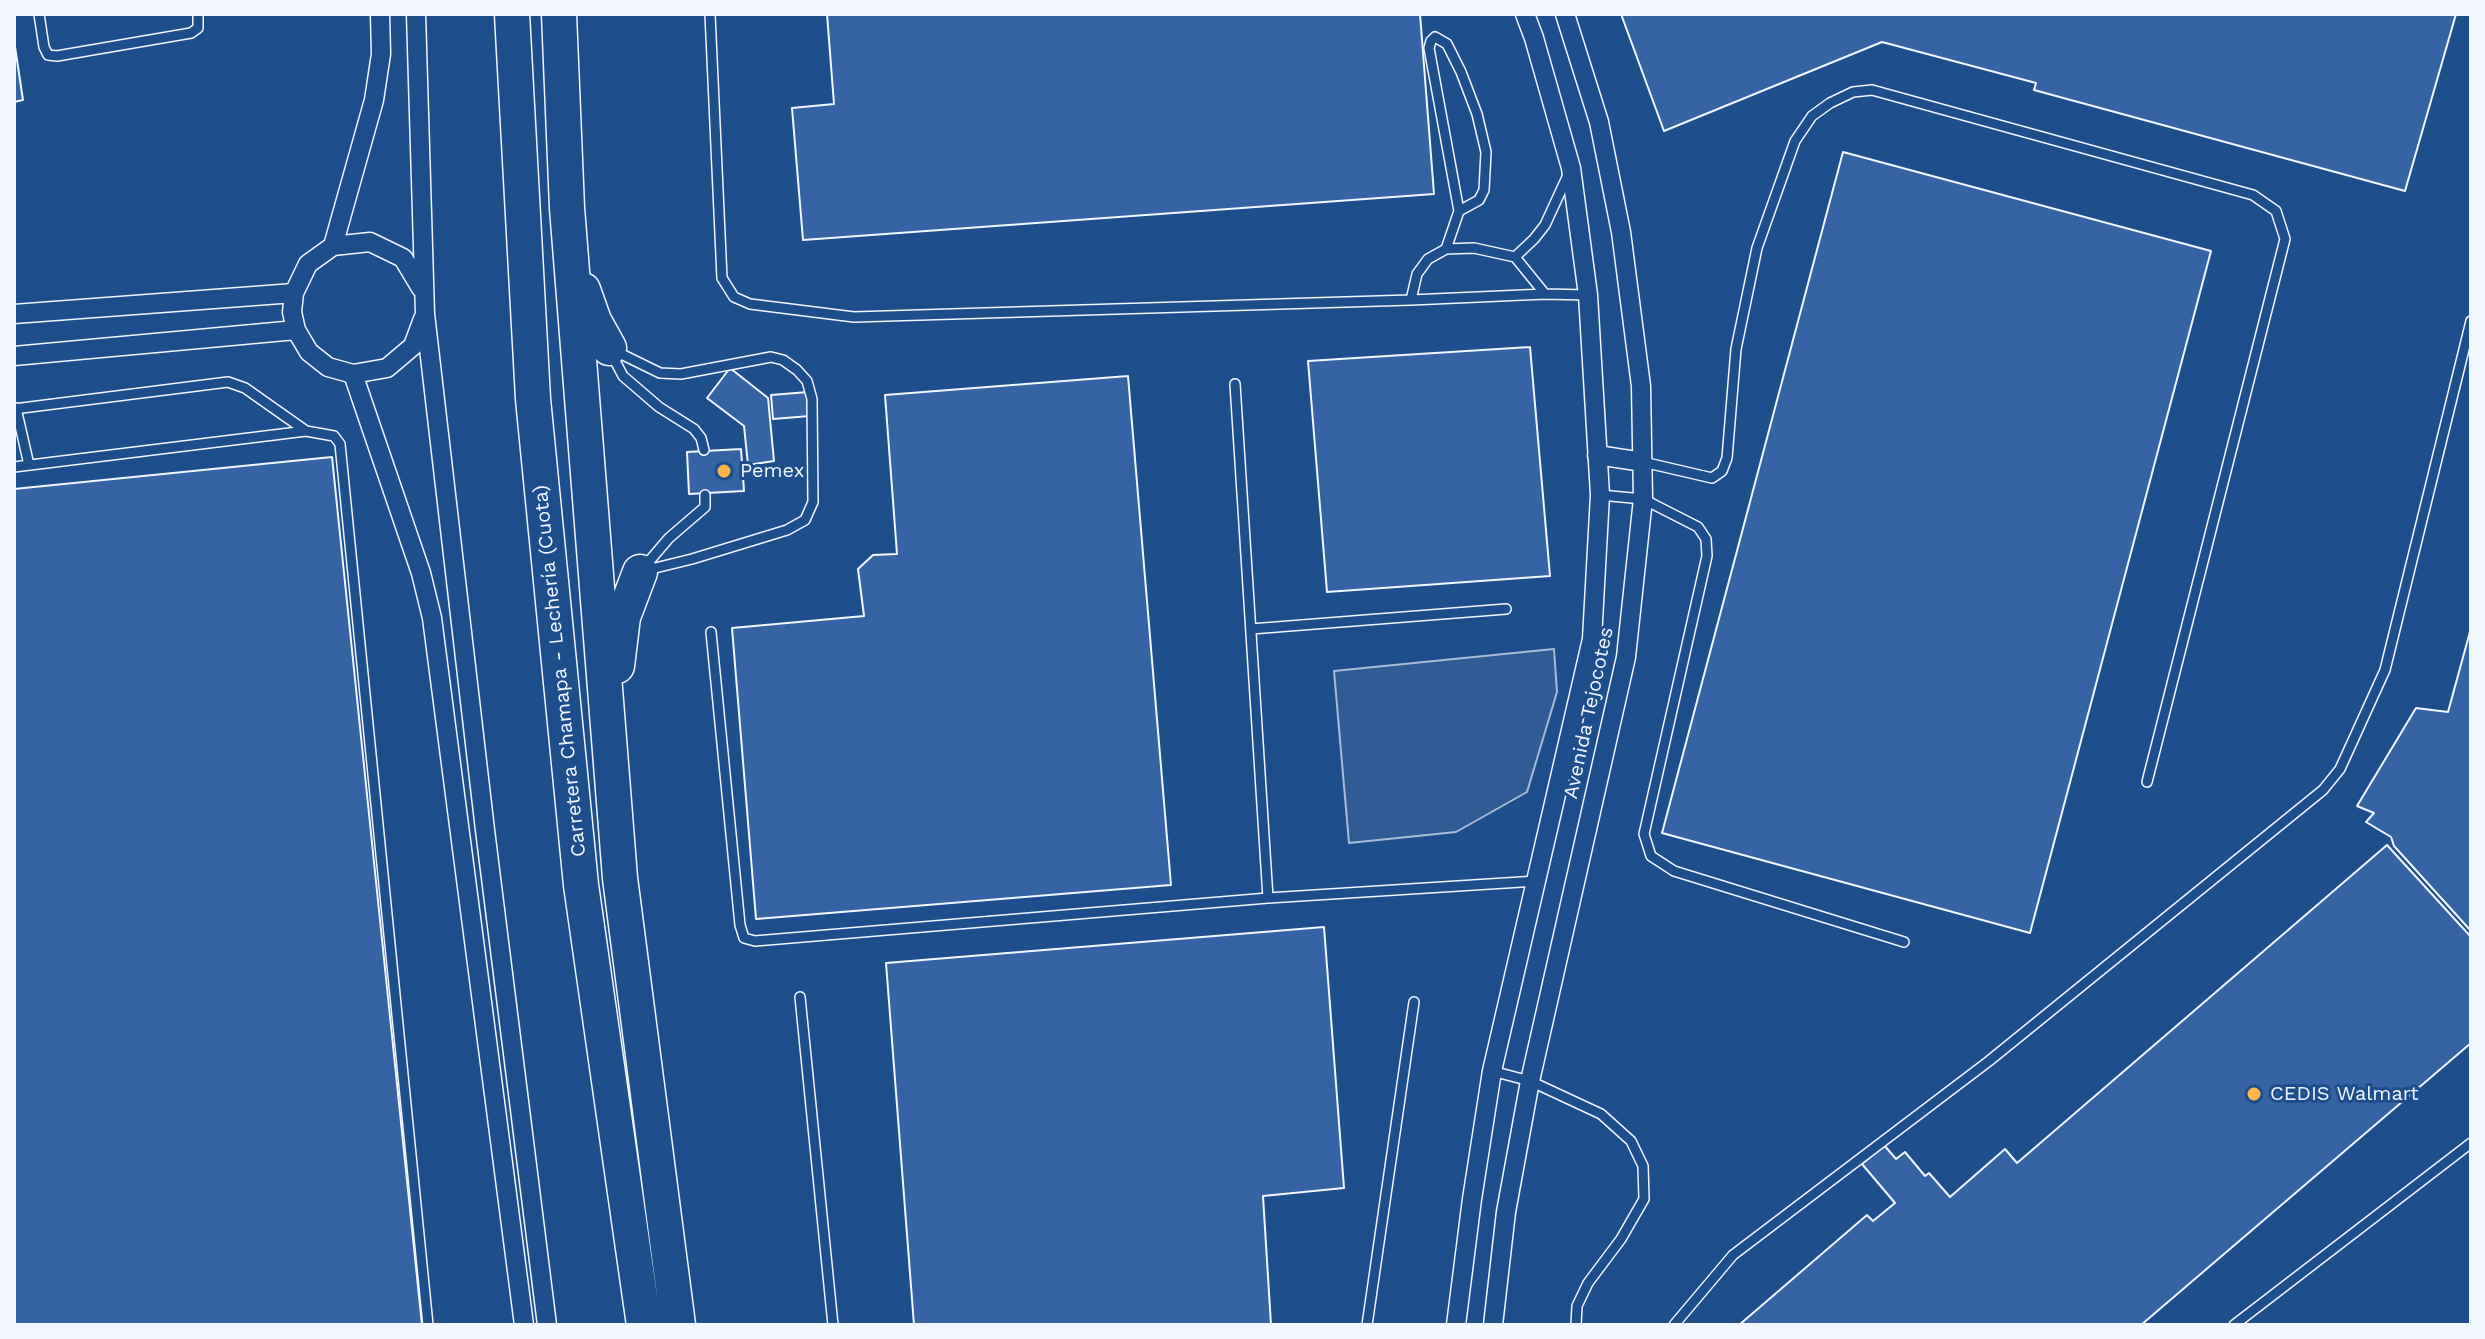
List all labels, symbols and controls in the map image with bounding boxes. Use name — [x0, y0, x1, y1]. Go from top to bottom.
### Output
place label: Pemex — [740, 459, 804, 483]
marker: Pemex — [715, 462, 733, 480]
street label: Carretera Chamapa - Lechería (Cuota) — [529, 484, 591, 858]
street label: Avenida Tejocotes — [1559, 625, 1619, 801]
place label: CEDIS Walmart — [2270, 1082, 2419, 1106]
marker: CEDIS Walmart — [2245, 1085, 2263, 1103]

